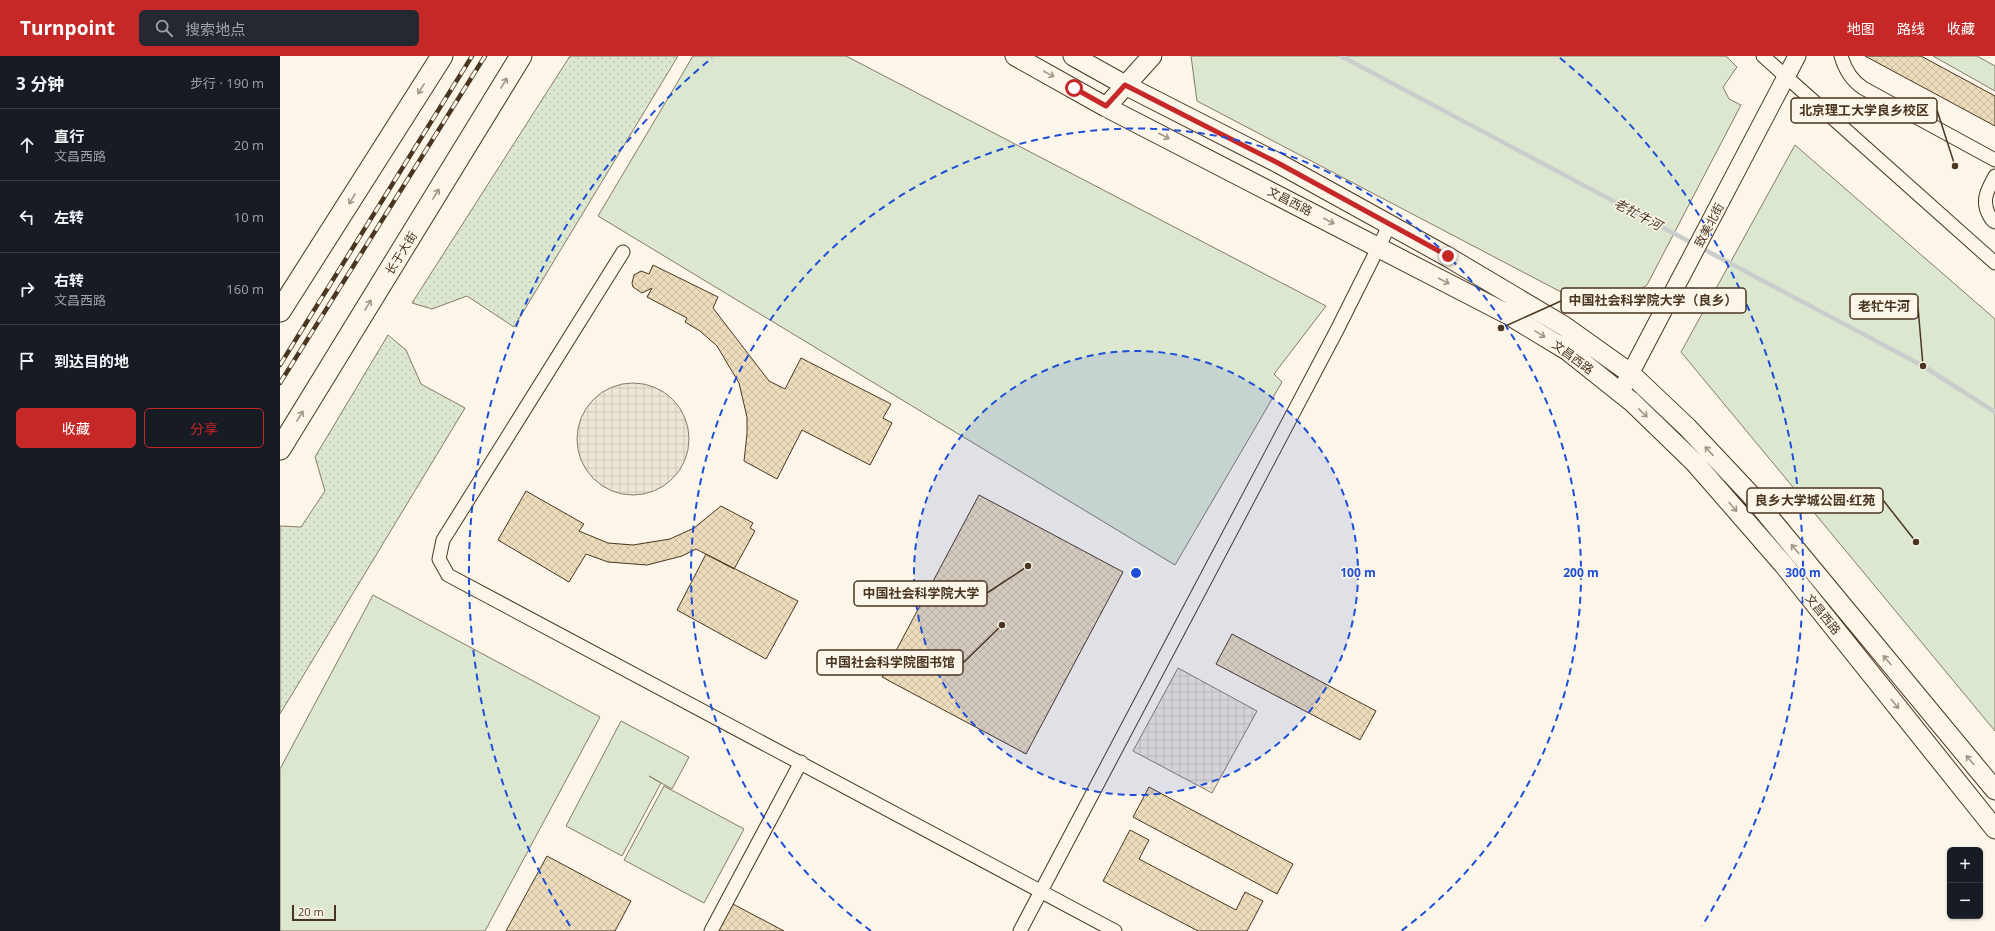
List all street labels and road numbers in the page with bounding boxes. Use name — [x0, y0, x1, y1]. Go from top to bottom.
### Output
street label: 文昌西路 — [1265, 183, 1315, 219]
street label: 致美北街 — [1690, 200, 1728, 250]
street label: 长于大街 — [381, 228, 421, 278]
street label: 文昌西路 — [1549, 336, 1597, 378]
street label: 文昌西路 — [1801, 590, 1845, 638]

